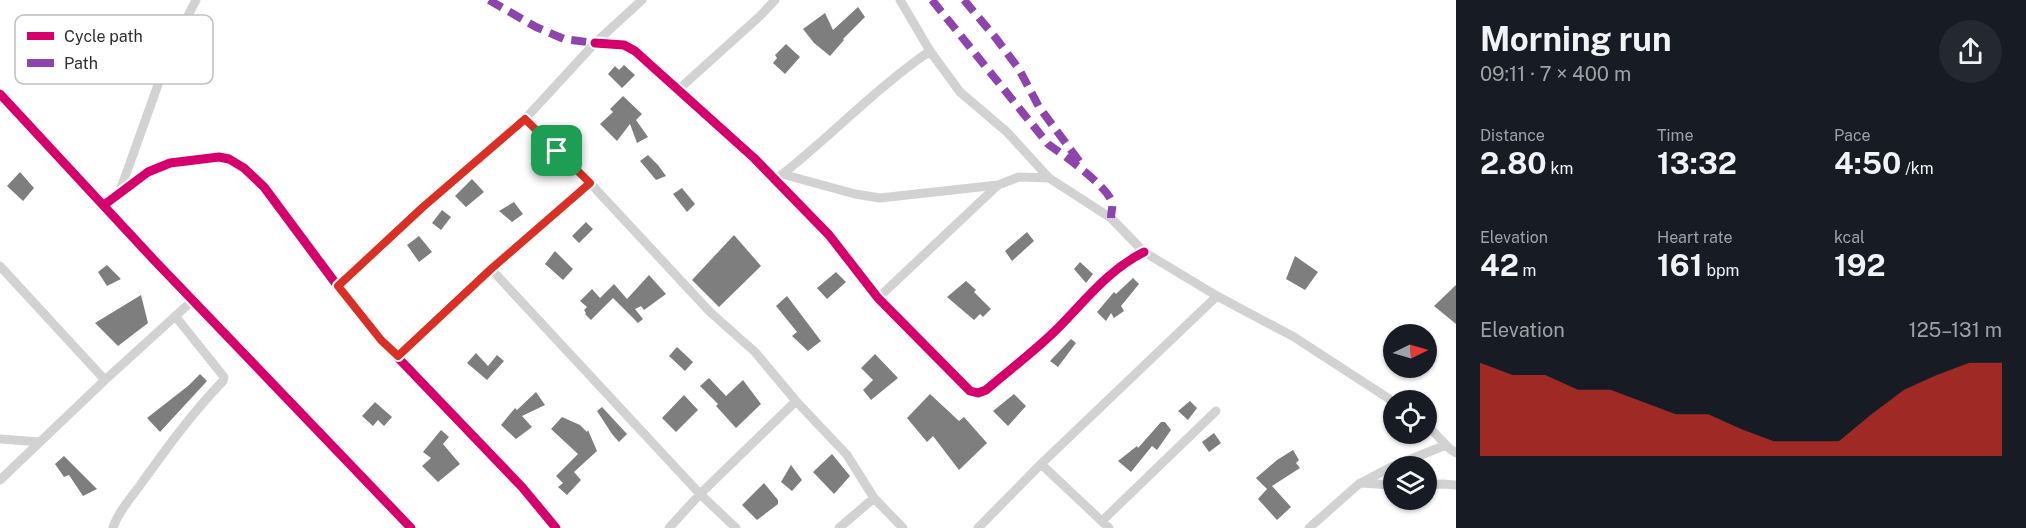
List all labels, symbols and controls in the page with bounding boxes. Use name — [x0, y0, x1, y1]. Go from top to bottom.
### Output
legend — [15, 15, 213, 84]
text: Morning run — [1480, 20, 1672, 58]
button: share — [1939, 20, 2002, 83]
text: Cycle path — [64, 27, 143, 46]
text: Path — [64, 54, 98, 73]
text: 09:11 · 7 × 400 m — [1480, 62, 1631, 86]
pin — [531, 125, 582, 176]
text: Distance — [1480, 126, 1545, 145]
text: Time — [1657, 126, 1693, 145]
text: Pace — [1834, 126, 1871, 145]
icon: arrive — [540, 134, 573, 167]
text: 2.80 — [1480, 145, 1547, 181]
text: 13:32 — [1657, 145, 1737, 181]
text: 4:50 — [1834, 145, 1901, 181]
text: km — [1547, 159, 1573, 178]
text: /km — [1901, 159, 1934, 178]
text: Elevation — [1480, 228, 1548, 247]
text: Heart rate — [1657, 228, 1733, 247]
text: kcal — [1834, 228, 1865, 247]
text: 42 — [1480, 247, 1519, 283]
text: 161 — [1657, 247, 1703, 283]
text: 192 — [1834, 247, 1886, 283]
text: m — [1519, 261, 1536, 280]
text: bpm — [1703, 261, 1739, 280]
text: Elevation — [1480, 318, 1565, 342]
text: 125–131 m — [1909, 318, 2002, 342]
north arrow — [1383, 324, 1437, 378]
map controls — [1383, 324, 1437, 510]
button: locate — [1383, 390, 1437, 444]
button: layers — [1383, 456, 1437, 510]

